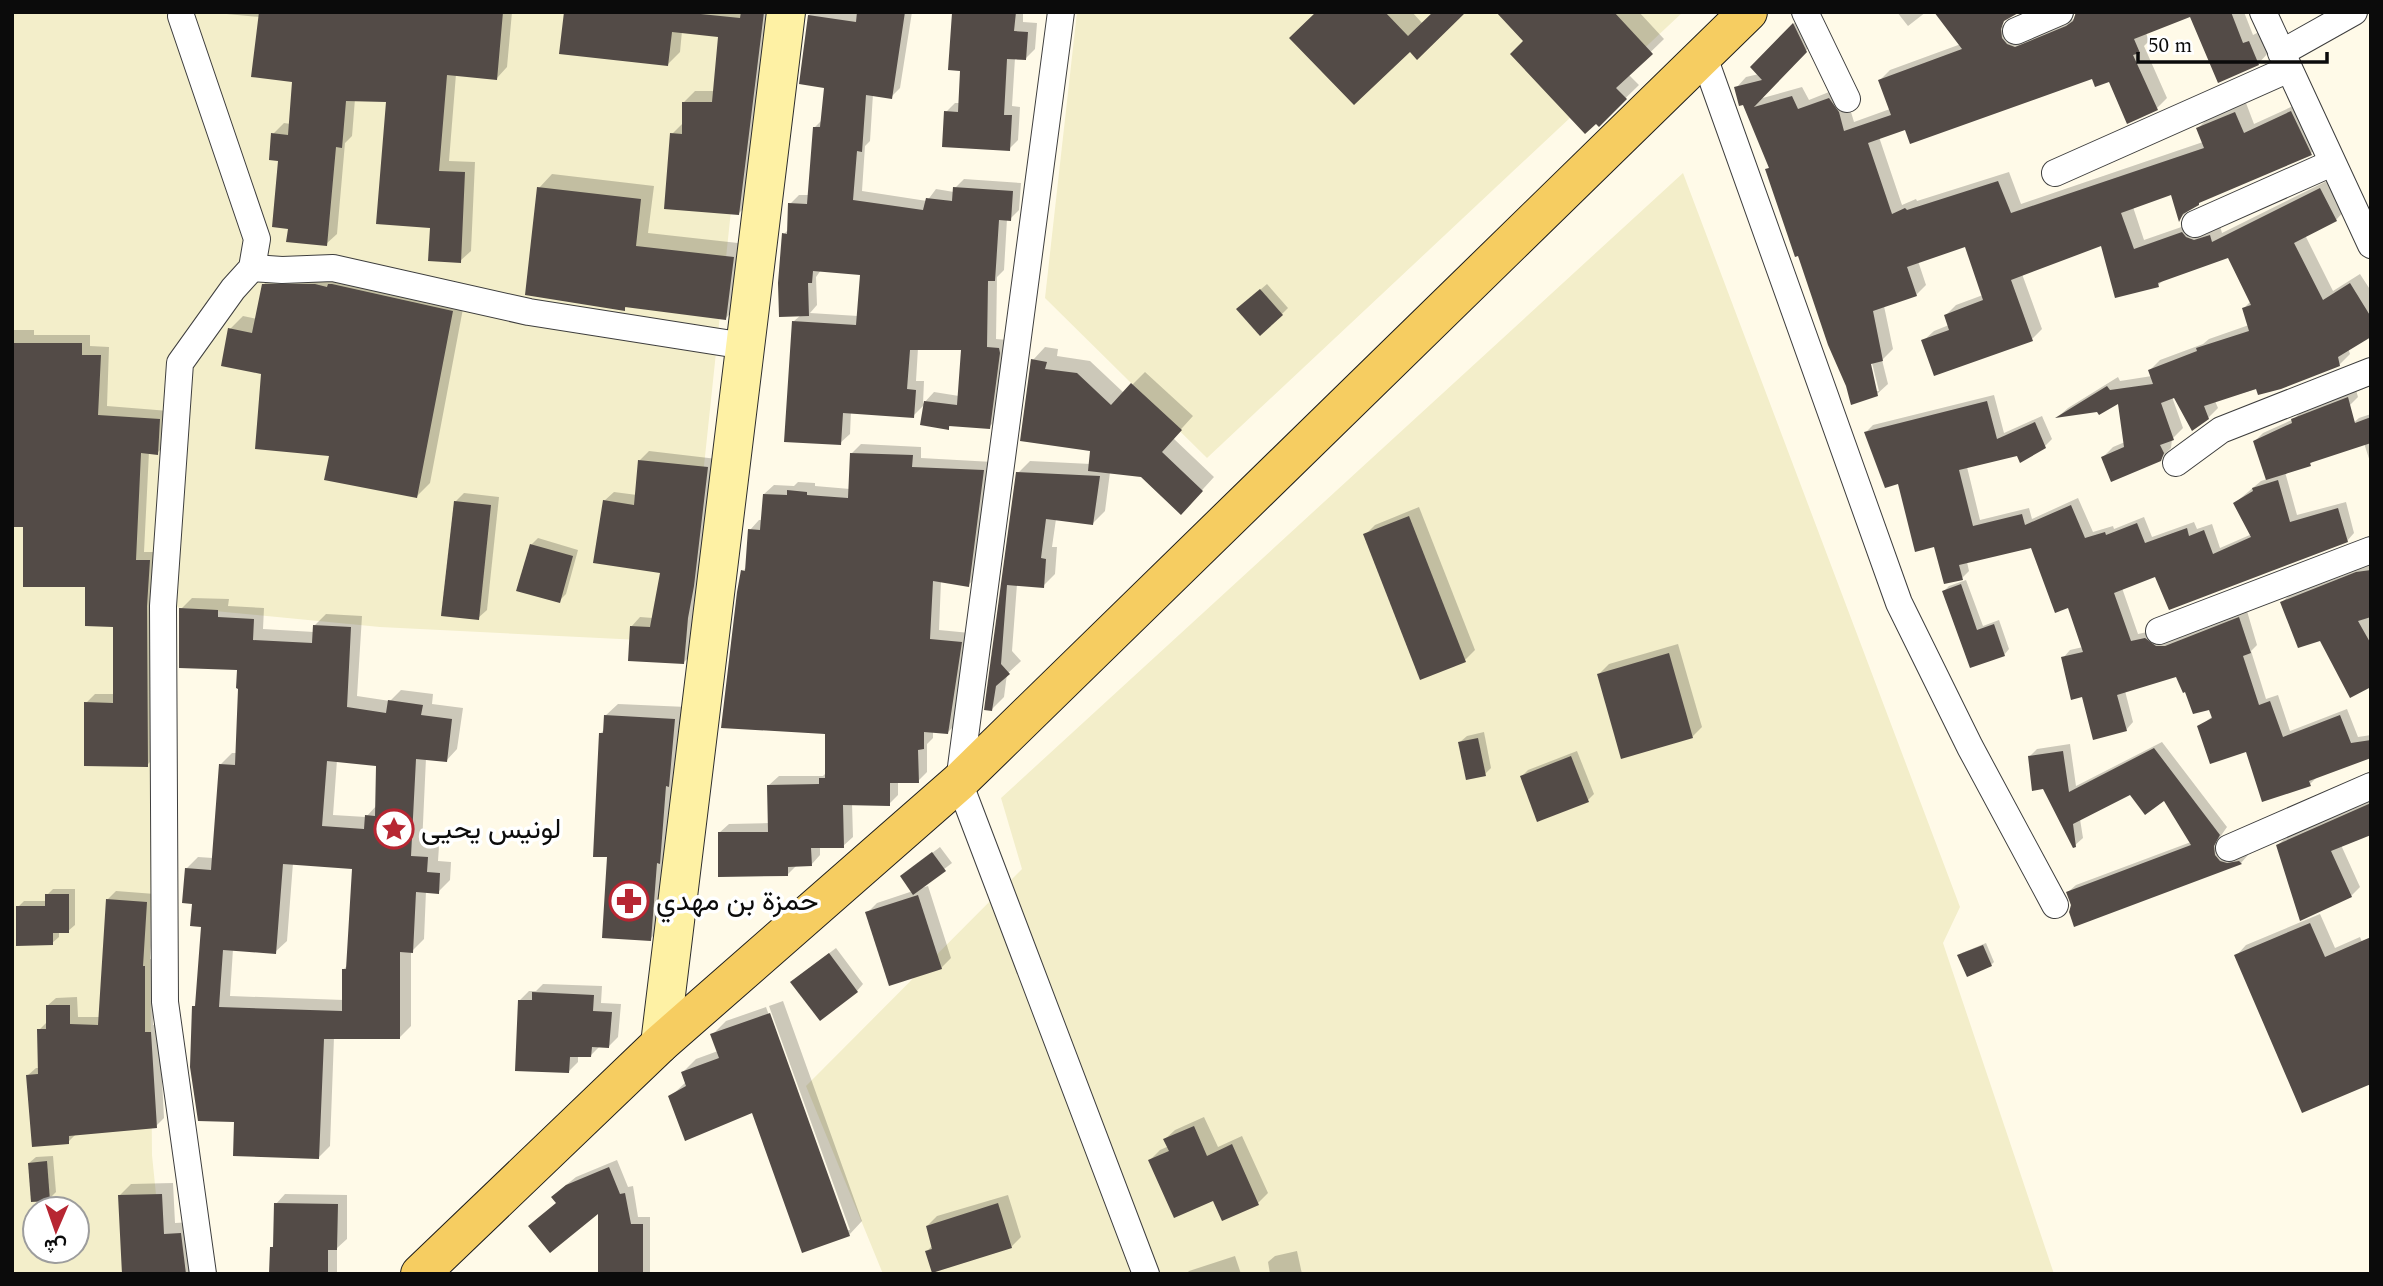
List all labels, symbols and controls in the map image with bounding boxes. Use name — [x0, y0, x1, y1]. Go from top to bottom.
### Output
scale bar — [2138, 21, 2327, 65]
text: 50 m — [2148, 30, 2192, 62]
place icon: لونيس يحيى — [373, 808, 415, 850]
place label: لونيس يحيى — [421, 808, 561, 851]
pharmacy icon: حمزة بن مهدي — [608, 880, 650, 922]
place label: حمزة بن مهدي — [656, 880, 818, 923]
north arrow — [21, 1195, 91, 1265]
text: ش — [43, 1231, 67, 1260]

